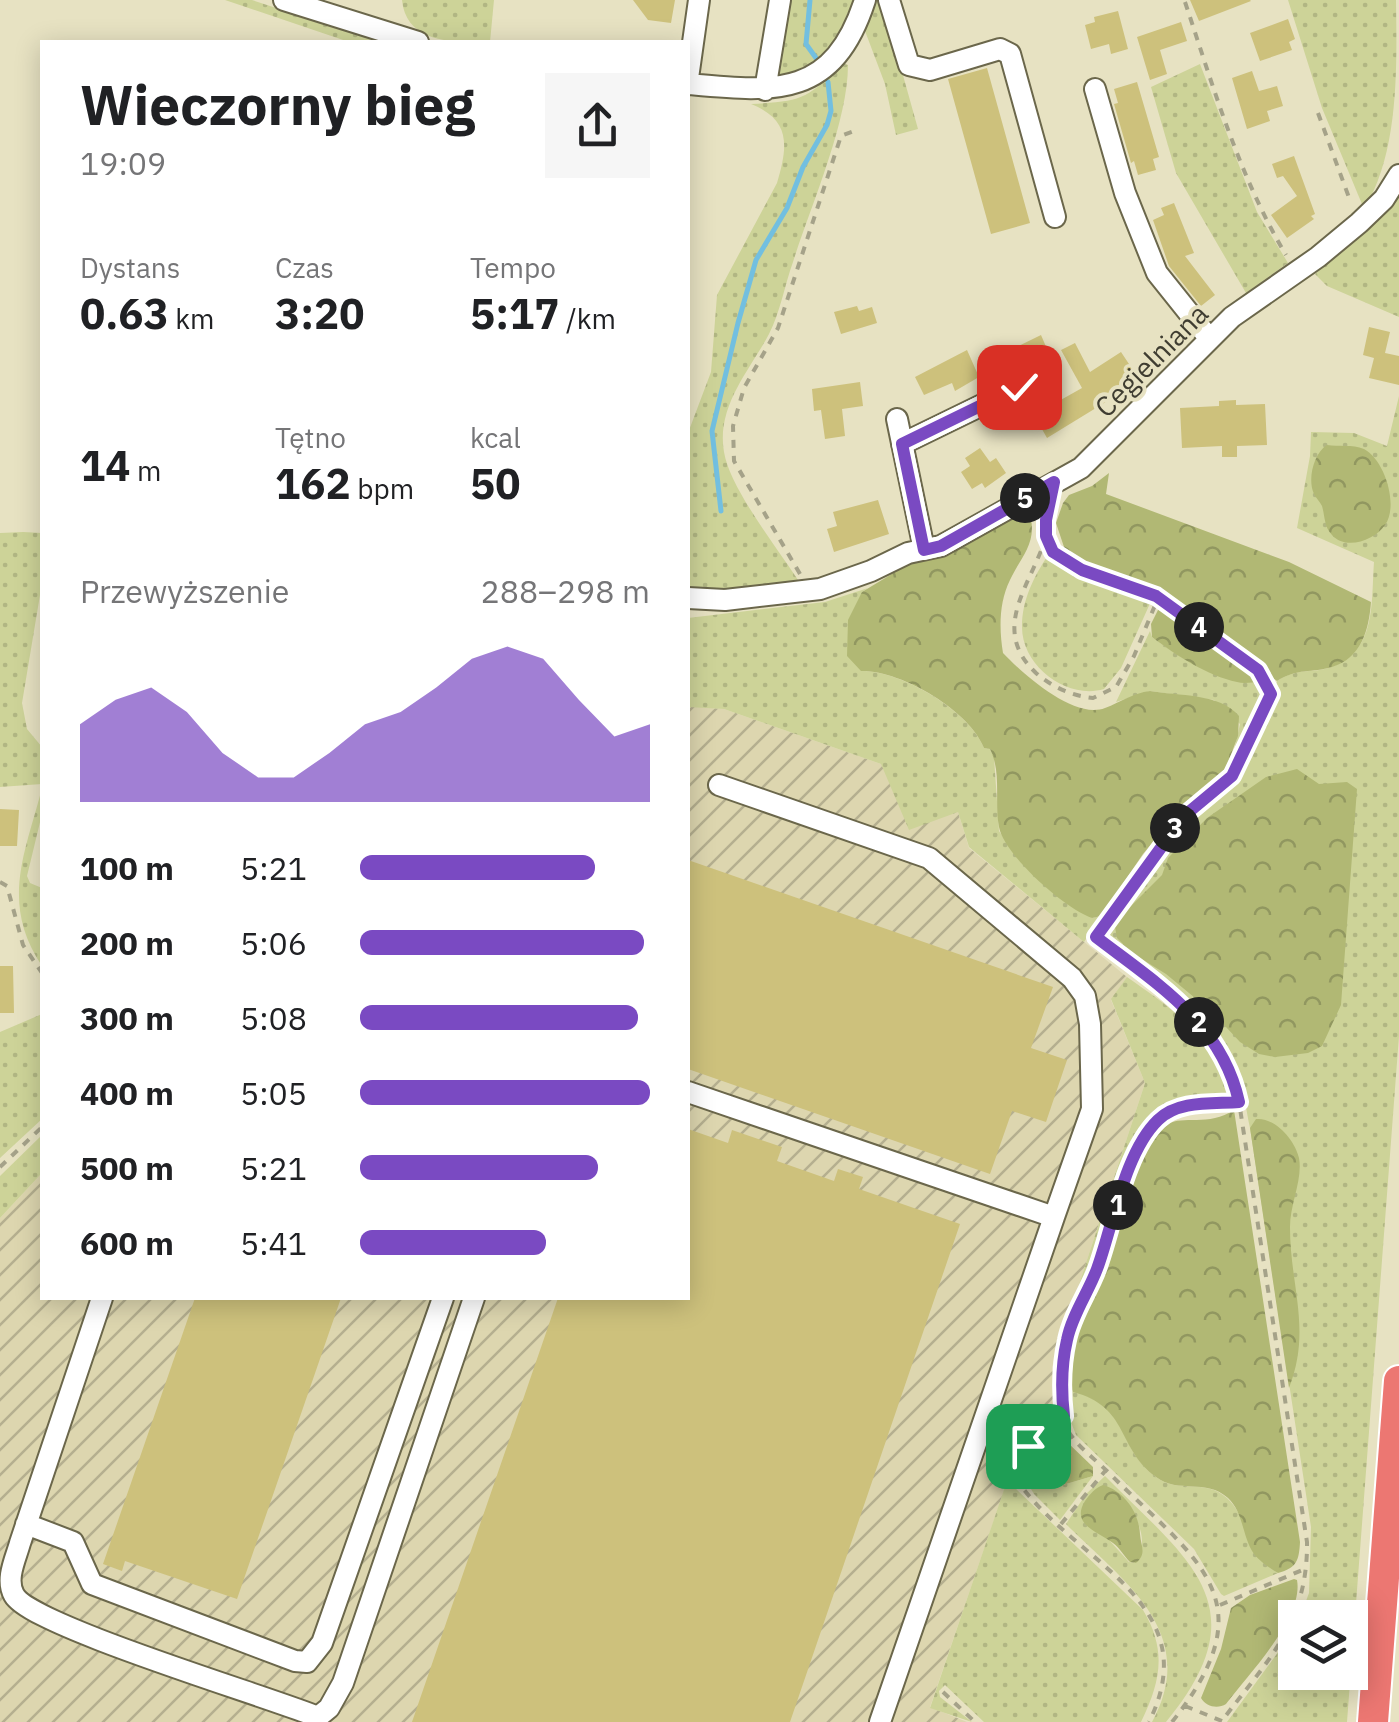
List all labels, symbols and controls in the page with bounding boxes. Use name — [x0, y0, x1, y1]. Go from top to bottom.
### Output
text: Wieczorny bieg — [80, 69, 475, 140]
button: share — [545, 73, 650, 178]
text: 19:09 — [80, 142, 166, 184]
text: Dystans — [80, 249, 180, 286]
text: Czas — [275, 249, 334, 286]
text: Tempo — [470, 249, 556, 286]
text: 0.63 — [80, 286, 169, 341]
text: 3:20 — [275, 286, 364, 341]
text: 5:17 — [470, 286, 559, 341]
street label: Cegielniana — [1086, 295, 1216, 425]
text: km — [169, 300, 214, 337]
text: /km — [559, 300, 616, 337]
pin — [977, 345, 1062, 430]
icon: check — [992, 360, 1047, 415]
text: Tętno — [275, 419, 346, 456]
text: kcal — [470, 419, 521, 456]
text: 14 — [80, 438, 130, 493]
text: m — [130, 452, 161, 489]
text: 162 — [275, 456, 351, 511]
text: 50 — [470, 456, 520, 511]
text: bpm — [351, 470, 414, 507]
pin: 5 — [1000, 473, 1050, 523]
text: 5 — [1017, 479, 1033, 516]
text: Przewyższenie — [80, 570, 289, 612]
text: 288–298 m — [480, 570, 650, 612]
pin: 4 — [1174, 602, 1224, 652]
text: 4 — [1191, 608, 1207, 645]
pin: 3 — [1150, 803, 1200, 853]
text: 3 — [1167, 809, 1183, 846]
text: 100 m — [80, 847, 174, 889]
text: 5:21 — [240, 847, 307, 889]
text: 200 m — [80, 922, 174, 964]
text: 5:06 — [240, 922, 307, 964]
text: 300 m — [80, 997, 174, 1039]
text: 5:08 — [240, 997, 307, 1039]
pin: 2 — [1174, 997, 1224, 1047]
text: 2 — [1191, 1003, 1207, 1040]
text: 400 m — [80, 1072, 174, 1114]
text: 5:05 — [240, 1072, 307, 1114]
text: 500 m — [80, 1147, 174, 1189]
text: 5:21 — [240, 1147, 307, 1189]
pin: 1 — [1093, 1180, 1143, 1230]
text: 1 — [1110, 1186, 1126, 1223]
text: 600 m — [80, 1222, 174, 1264]
text: 5:41 — [240, 1222, 307, 1264]
pin — [986, 1404, 1071, 1489]
icon: arrive — [1001, 1419, 1056, 1474]
map controls — [1278, 1600, 1368, 1690]
button: layers — [1278, 1600, 1368, 1690]

